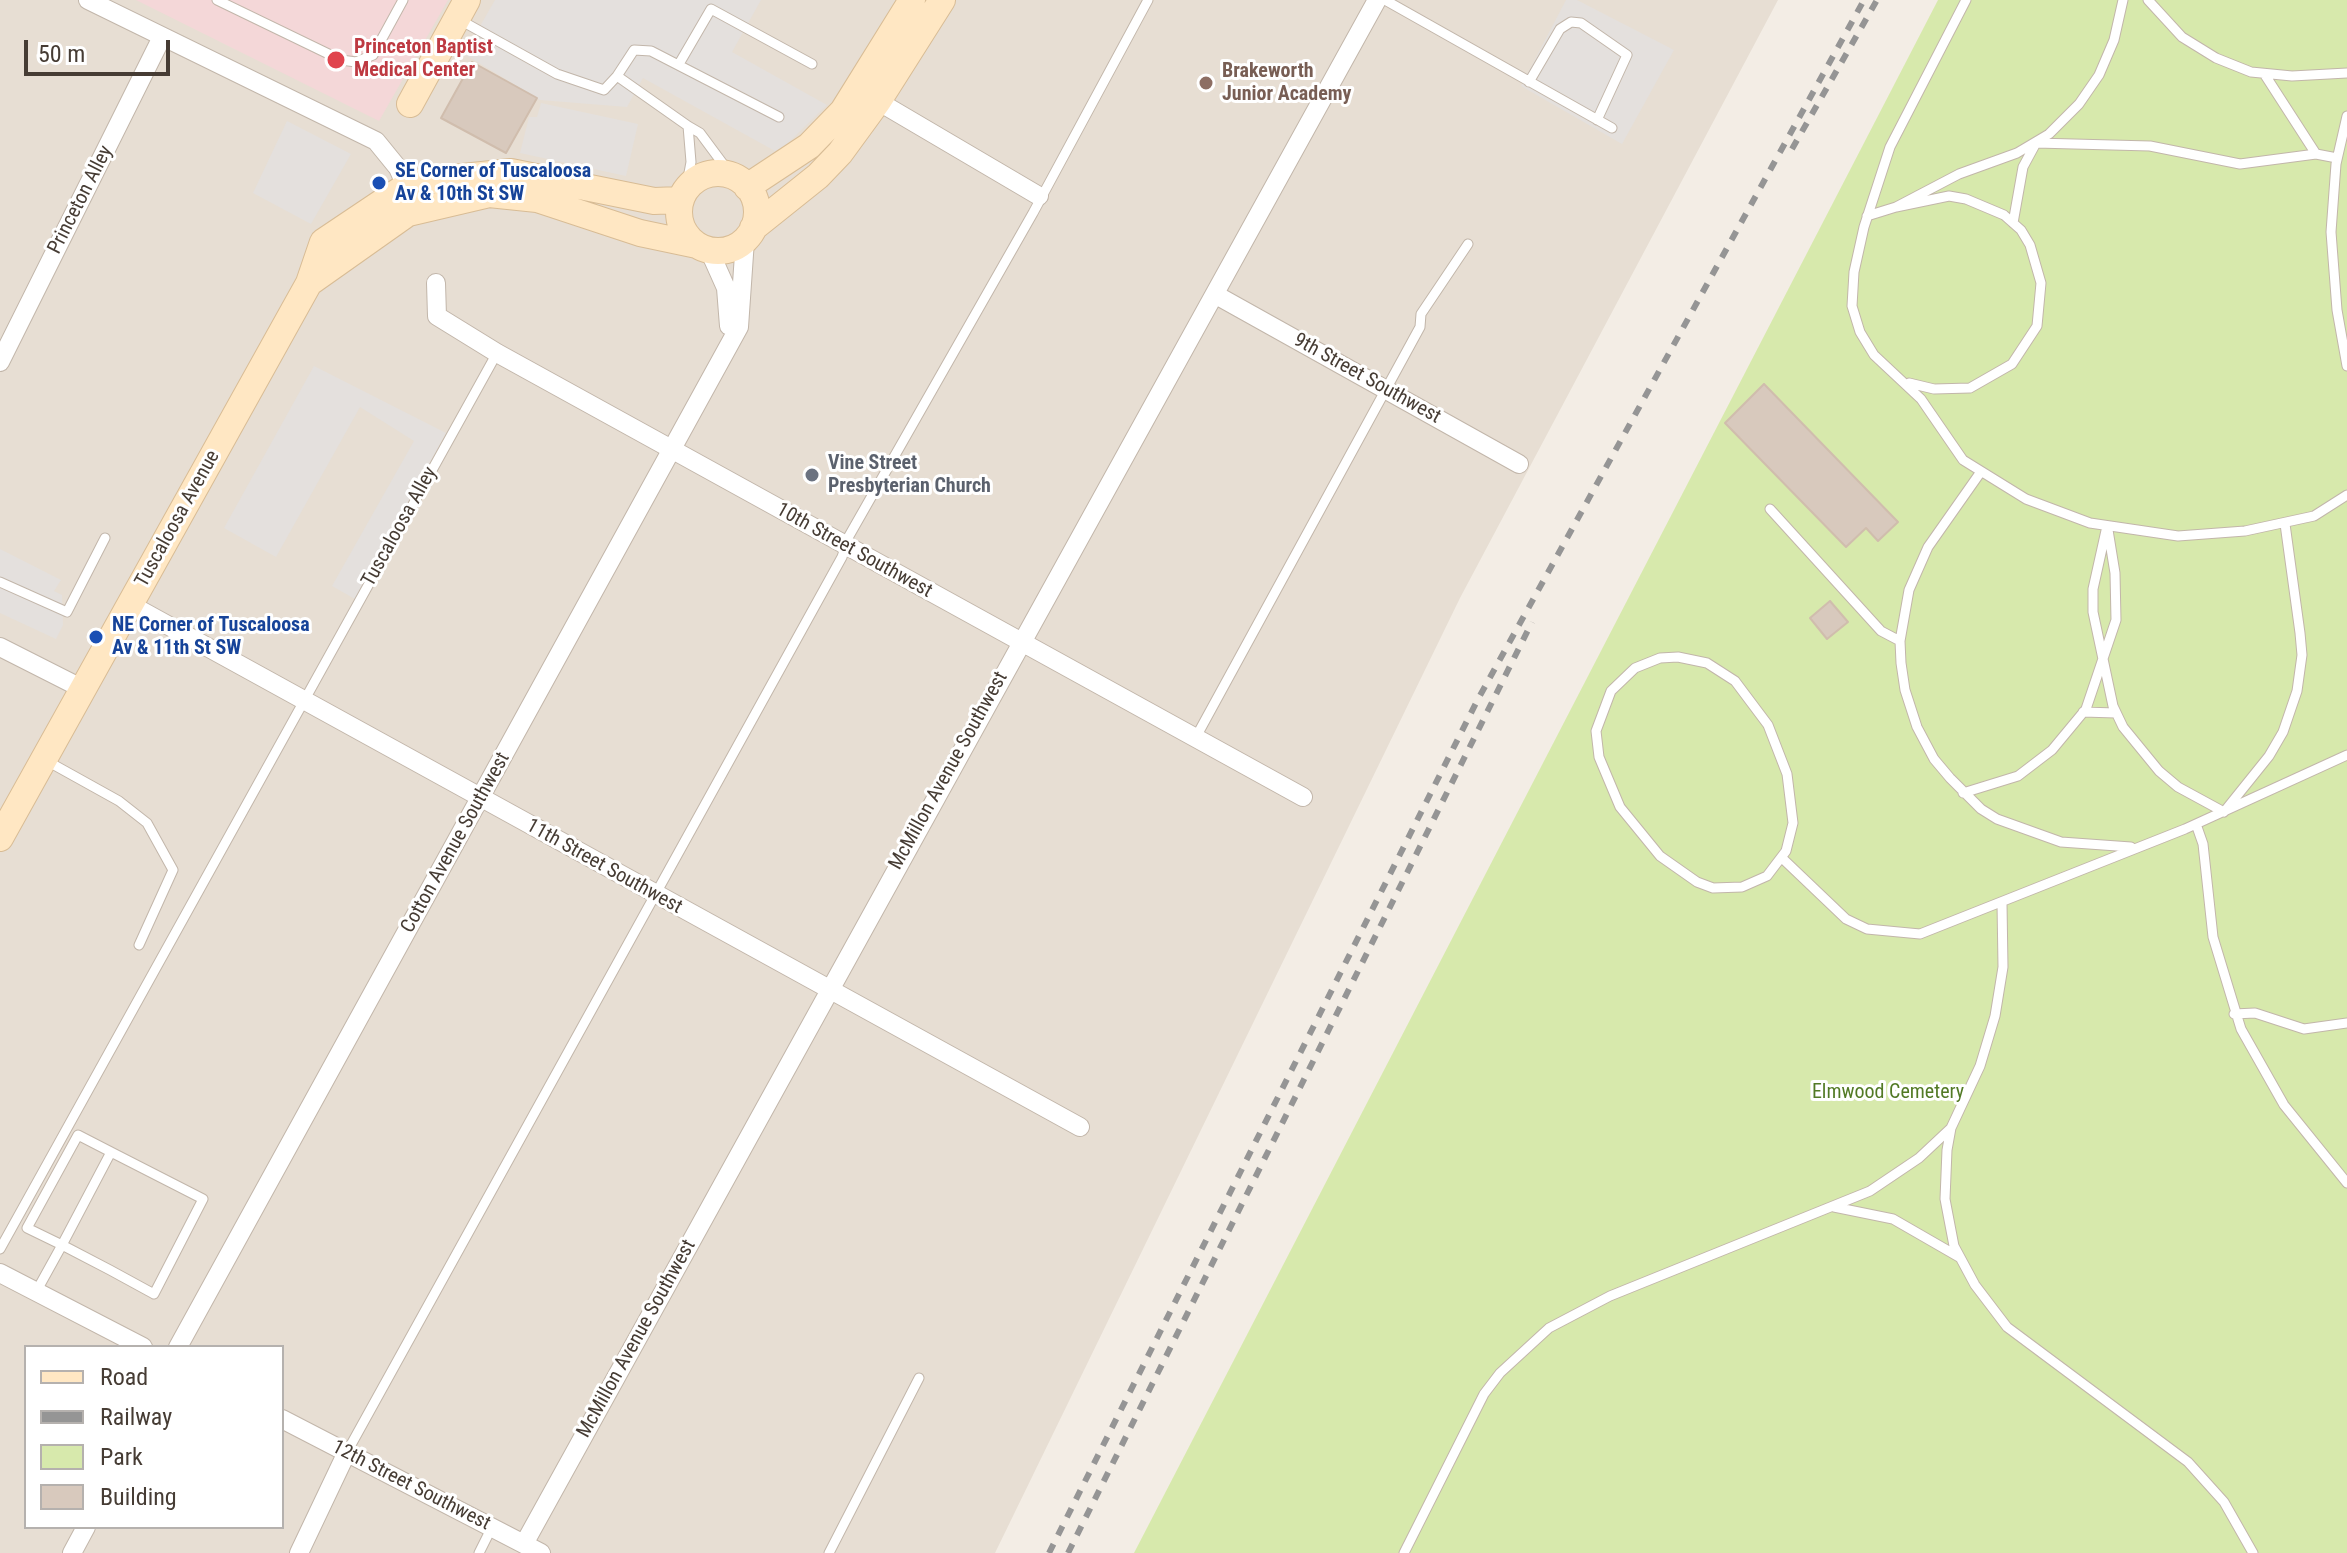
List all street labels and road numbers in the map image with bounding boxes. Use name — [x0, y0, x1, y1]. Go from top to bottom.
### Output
street label: Princeton Alley — [43, 142, 119, 258]
street label: 9th Street Southwest — [1289, 329, 1445, 429]
street label: Tuscaloosa Avenue — [131, 446, 225, 592]
street label: Tuscaloosa Alley — [357, 463, 443, 591]
street label: 10th Street Southwest — [772, 498, 936, 604]
street label: McMillon Avenue Southwest — [885, 668, 1013, 874]
street label: Cotton Avenue Southwest — [396, 749, 516, 937]
street label: 11th Street Southwest — [522, 814, 686, 920]
street label: McMillon Avenue Southwest — [573, 1236, 701, 1442]
street label: 12th Street Southwest — [328, 1436, 494, 1536]

